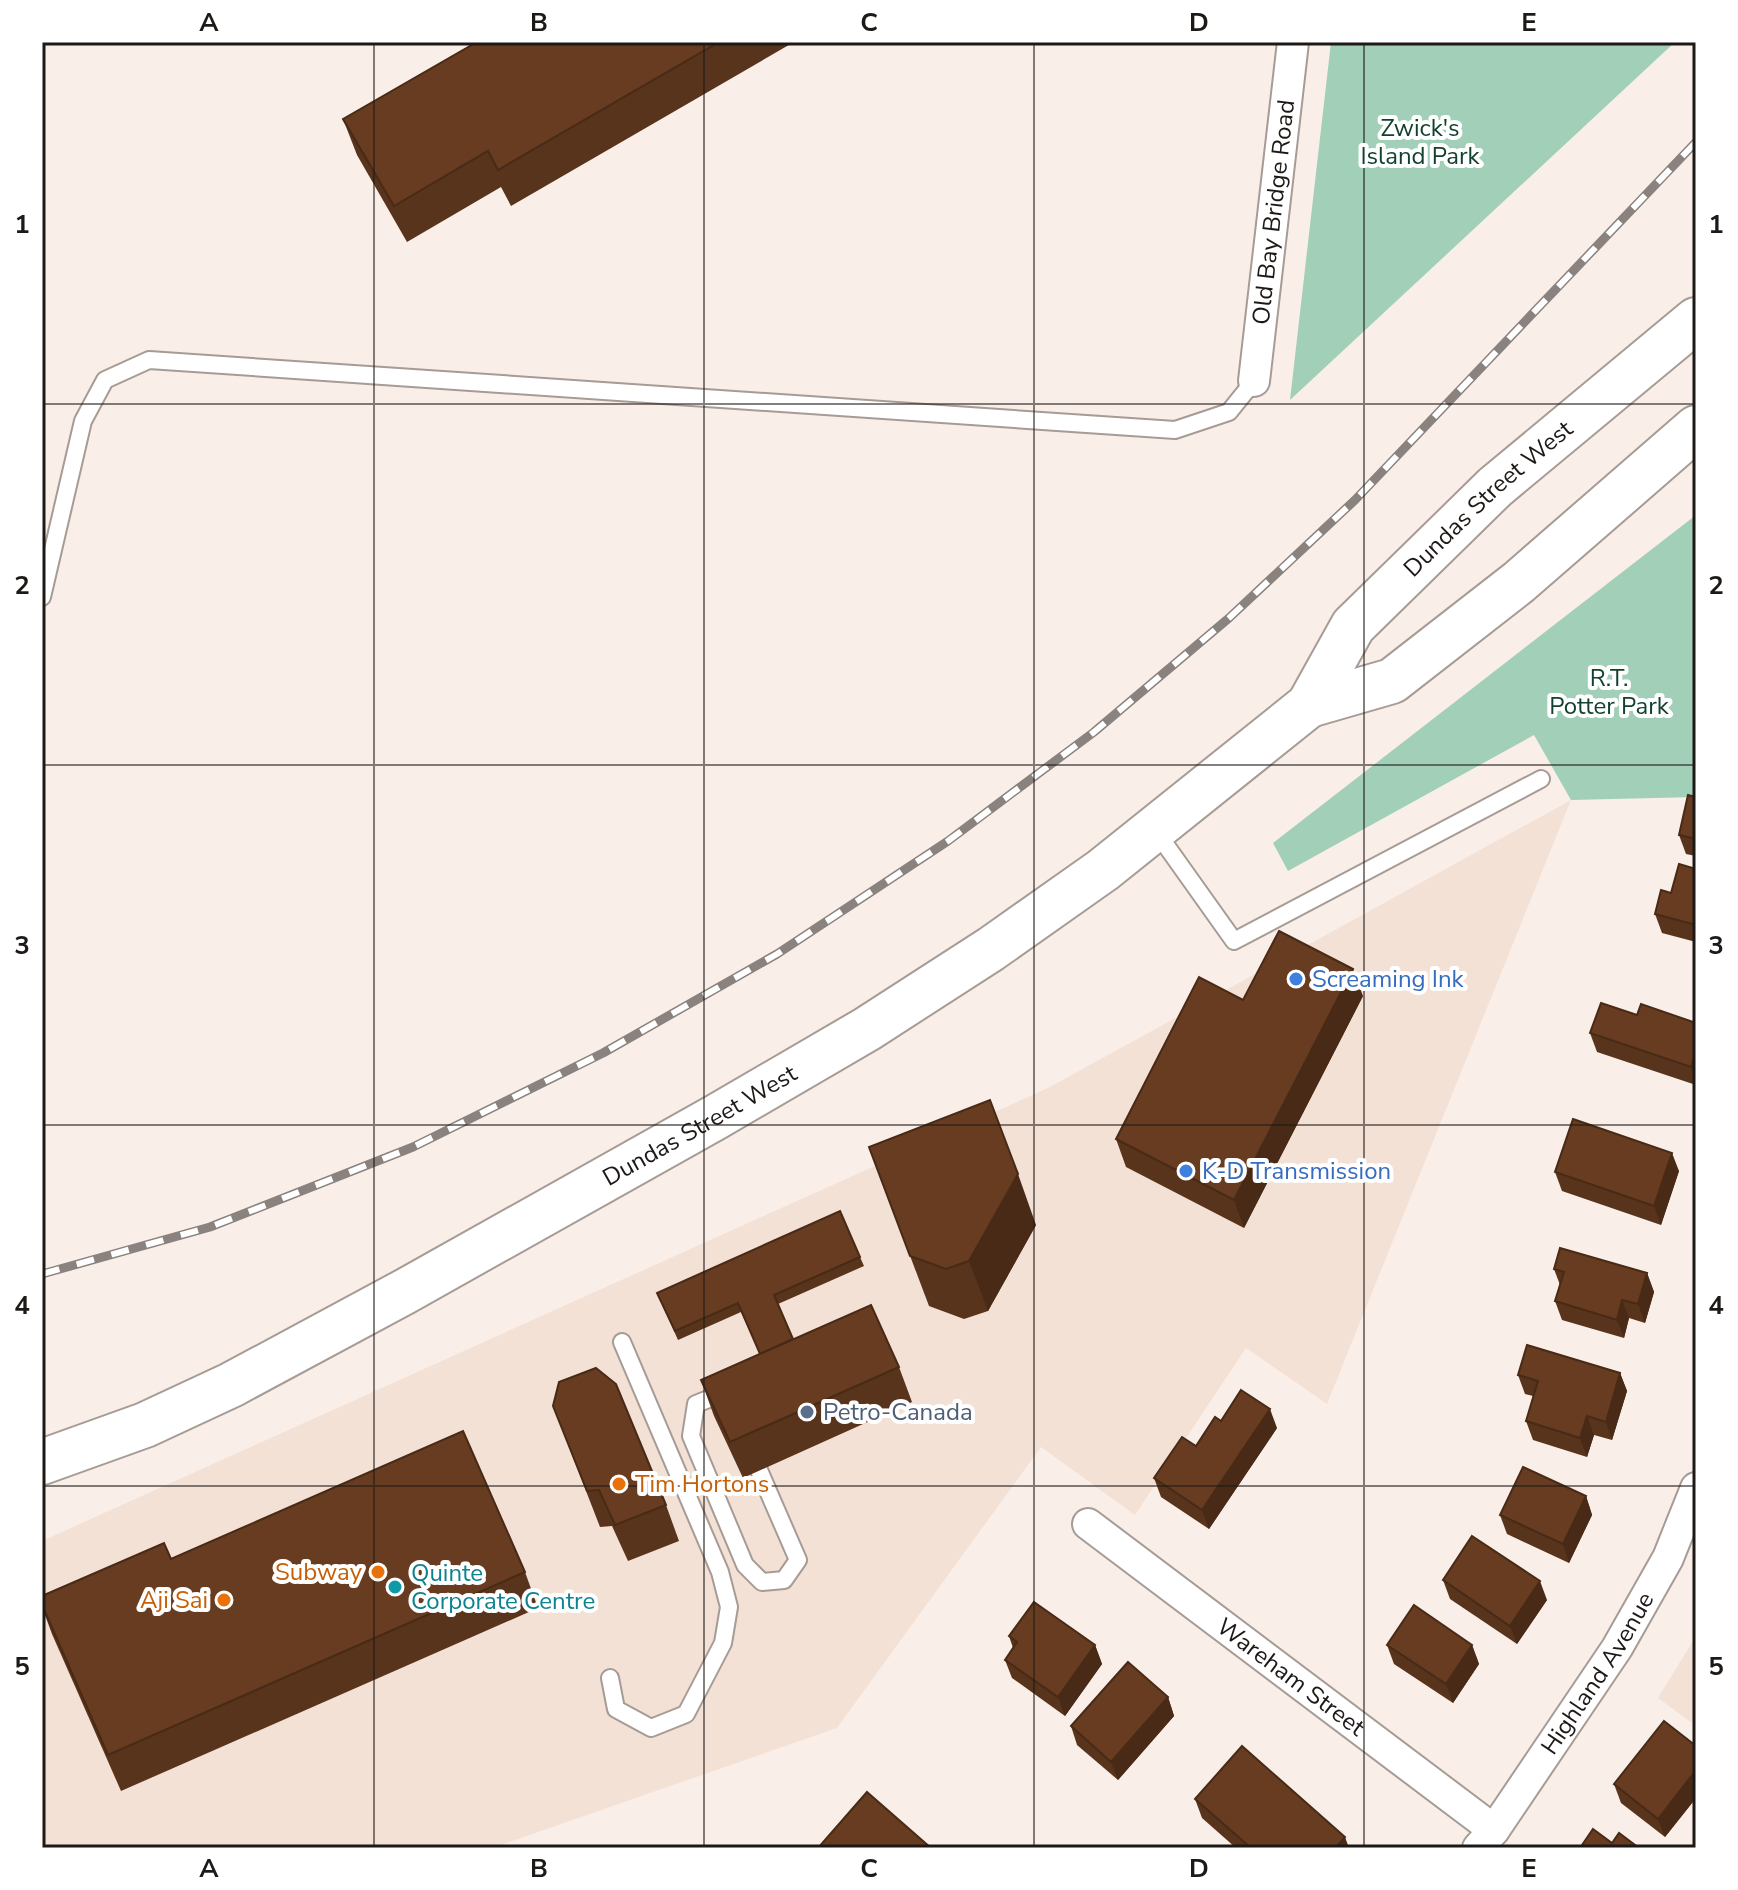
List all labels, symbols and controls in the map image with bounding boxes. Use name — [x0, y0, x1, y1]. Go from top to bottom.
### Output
text: A — [199, 5, 219, 40]
text: B — [530, 5, 548, 40]
text: C — [860, 5, 878, 40]
text: D — [1189, 5, 1209, 40]
text: E — [1521, 5, 1537, 40]
street label: Old Bay Bridge Road — [1245, 98, 1302, 326]
park label: Zwick's Island Park — [1360, 112, 1481, 172]
text: 1 — [14, 207, 30, 242]
text: 1 — [1708, 207, 1724, 242]
street label: Dundas Street West — [1396, 413, 1580, 584]
text: 2 — [14, 568, 30, 603]
text: 2 — [1708, 568, 1724, 603]
park label: R.T. Potter Park — [1549, 662, 1670, 722]
text: 3 — [14, 928, 30, 963]
text: 3 — [1708, 928, 1724, 963]
place label: Screaming Ink — [1312, 963, 1465, 995]
marker: Screaming Ink — [1287, 970, 1305, 988]
street label: Dundas Street West — [597, 1057, 803, 1193]
place label: K-D Transmission — [1202, 1155, 1391, 1187]
marker: K-D Transmission — [1177, 1162, 1195, 1180]
text: 4 — [14, 1288, 30, 1323]
text: 4 — [1708, 1288, 1724, 1323]
place label: Petro-Canada — [823, 1396, 973, 1428]
marker: Petro-Canada — [798, 1403, 816, 1421]
place label: Tim Hortons — [635, 1468, 769, 1500]
marker: Tim Hortons — [610, 1475, 628, 1493]
place label: Subway — [275, 1556, 363, 1588]
place label: Quinte Corporate Centre — [411, 1557, 595, 1617]
marker: Subway — [369, 1563, 387, 1581]
marker: Quinte Corporate Centre — [386, 1578, 404, 1596]
place label: Aji Sai — [140, 1584, 208, 1616]
street label: Highland Avenue — [1534, 1586, 1661, 1761]
marker: Aji Sai — [215, 1591, 233, 1609]
street label: Wareham Street — [1210, 1611, 1372, 1743]
text: 5 — [14, 1649, 30, 1684]
text: 5 — [1708, 1649, 1724, 1684]
text: A — [199, 1851, 219, 1886]
text: B — [530, 1851, 548, 1886]
text: C — [860, 1851, 878, 1886]
text: D — [1189, 1851, 1209, 1886]
text: E — [1521, 1851, 1537, 1886]

